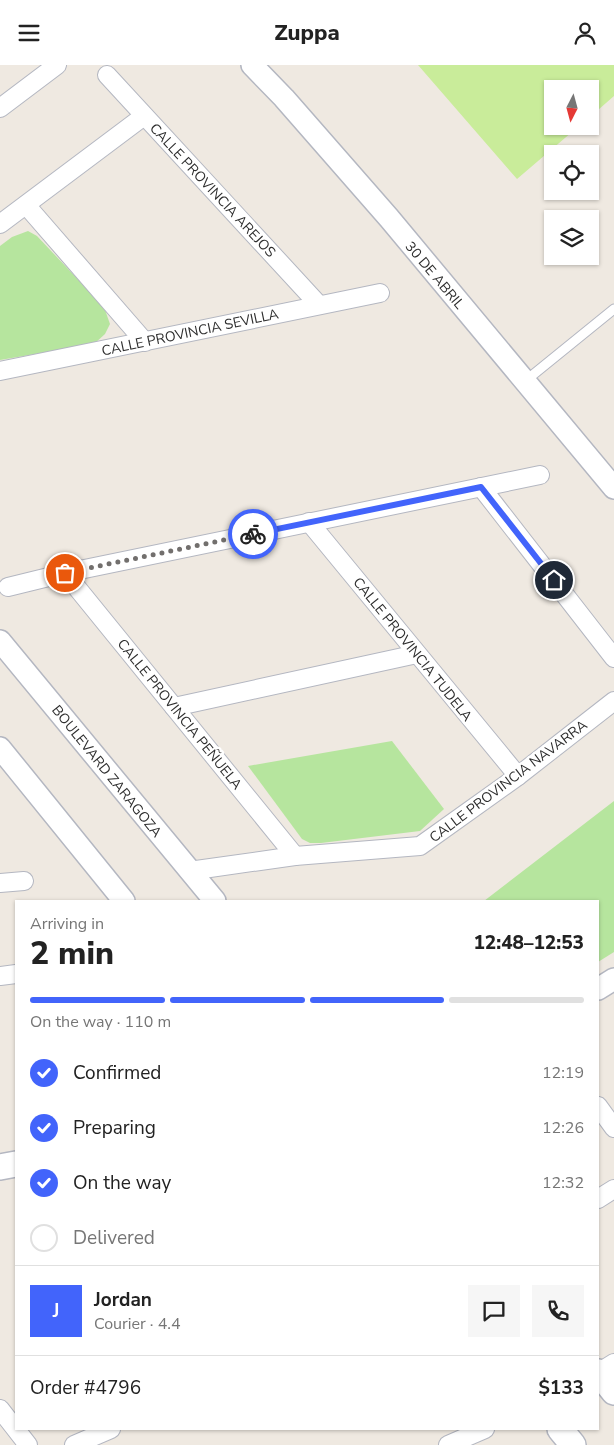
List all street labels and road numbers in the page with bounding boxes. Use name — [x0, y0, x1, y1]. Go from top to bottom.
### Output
street label: CALLE PROVINCIA AREJOS — [145, 119, 280, 262]
street label: 30 DE ABRIL — [401, 238, 469, 313]
street label: CALLE PROVINCIA SEVILLA — [100, 304, 280, 361]
street label: CALLE PROVINCIA TUDELA — [349, 573, 477, 725]
street label: CALLE PROVINCIA PEÑUELA — [113, 635, 246, 794]
street label: BOULEVARD ZARAGOZA — [47, 701, 166, 841]
street label: CALLE PROVINCIA NAVARRA — [425, 716, 591, 847]

